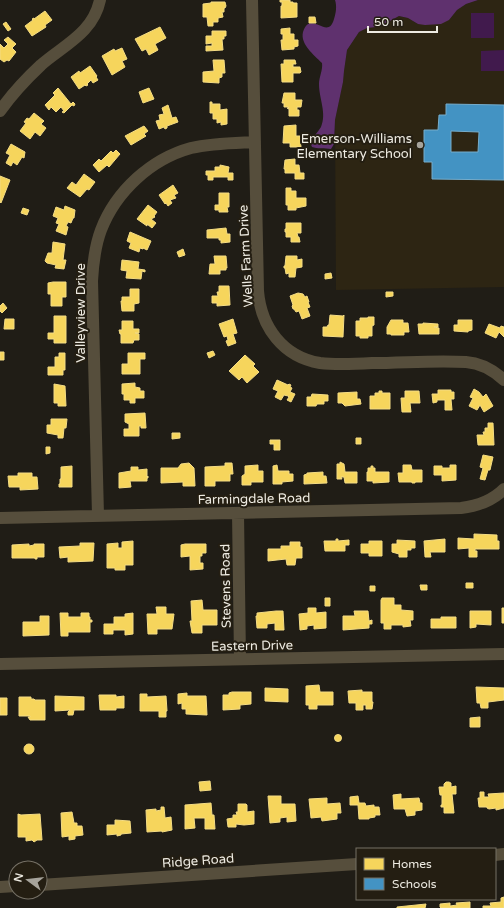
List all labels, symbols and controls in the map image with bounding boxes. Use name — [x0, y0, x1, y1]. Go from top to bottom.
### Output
scale bar — [368, 8, 437, 34]
text: 50 m — [374, 15, 403, 29]
place label: Emerson-Williams Elementary School — [297, 131, 412, 162]
marker: Emerson-Williams Elementary School — [415, 140, 425, 150]
street label: Wells Farm Drive — [235, 204, 257, 308]
street label: Valleyview Drive — [73, 263, 89, 363]
street label: Farmingdale Road — [198, 490, 310, 508]
street label: Stevens Road — [217, 544, 235, 628]
street label: Eastern Drive — [211, 637, 293, 655]
legend — [356, 848, 496, 900]
street label: Ridge Road — [161, 850, 235, 872]
text: Homes — [392, 857, 432, 871]
north arrow — [8, 860, 48, 900]
text: N — [11, 872, 26, 883]
text: Schools — [392, 877, 437, 891]

